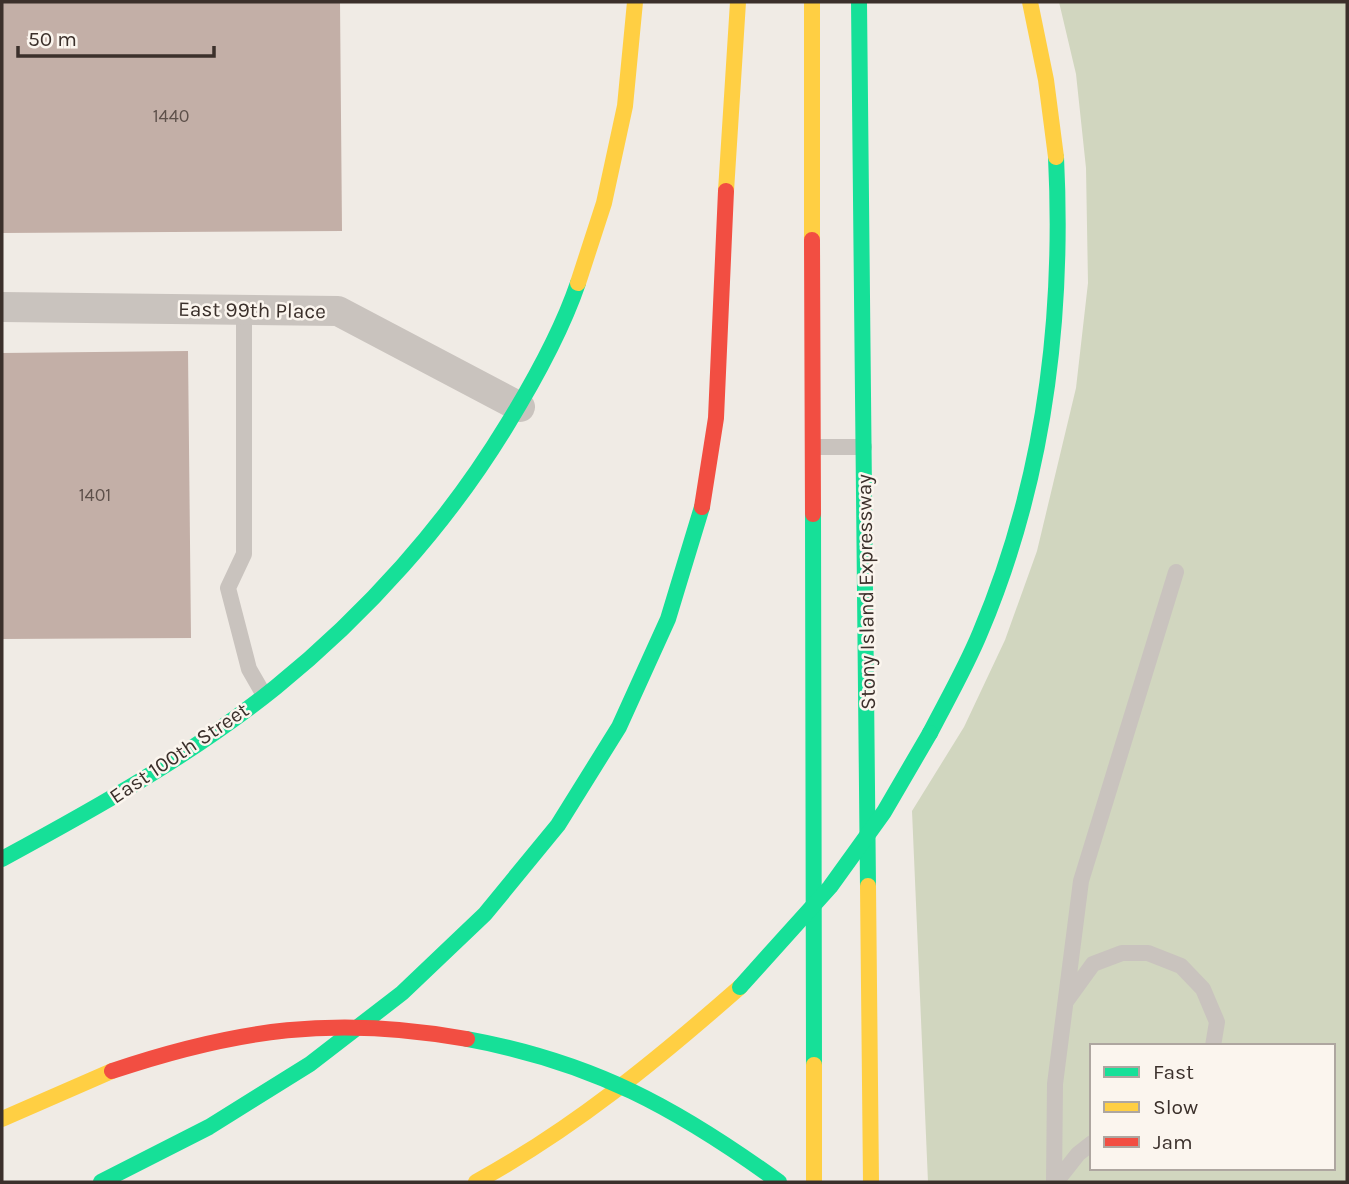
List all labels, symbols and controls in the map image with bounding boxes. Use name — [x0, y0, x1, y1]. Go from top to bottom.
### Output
scale bar — [18, 14, 214, 58]
text: 50 m — [28, 27, 77, 51]
house number: 1440 — [153, 105, 189, 127]
street label: East 99th Place — [178, 297, 326, 323]
street label: Stony Island Expressway — [852, 474, 880, 710]
house number: 1401 — [79, 484, 111, 506]
street label: East 100th Street — [105, 698, 253, 808]
legend — [1090, 1044, 1335, 1170]
text: Fast — [1153, 1060, 1194, 1084]
text: Slow — [1153, 1095, 1198, 1119]
text: Jam — [1153, 1130, 1193, 1154]

